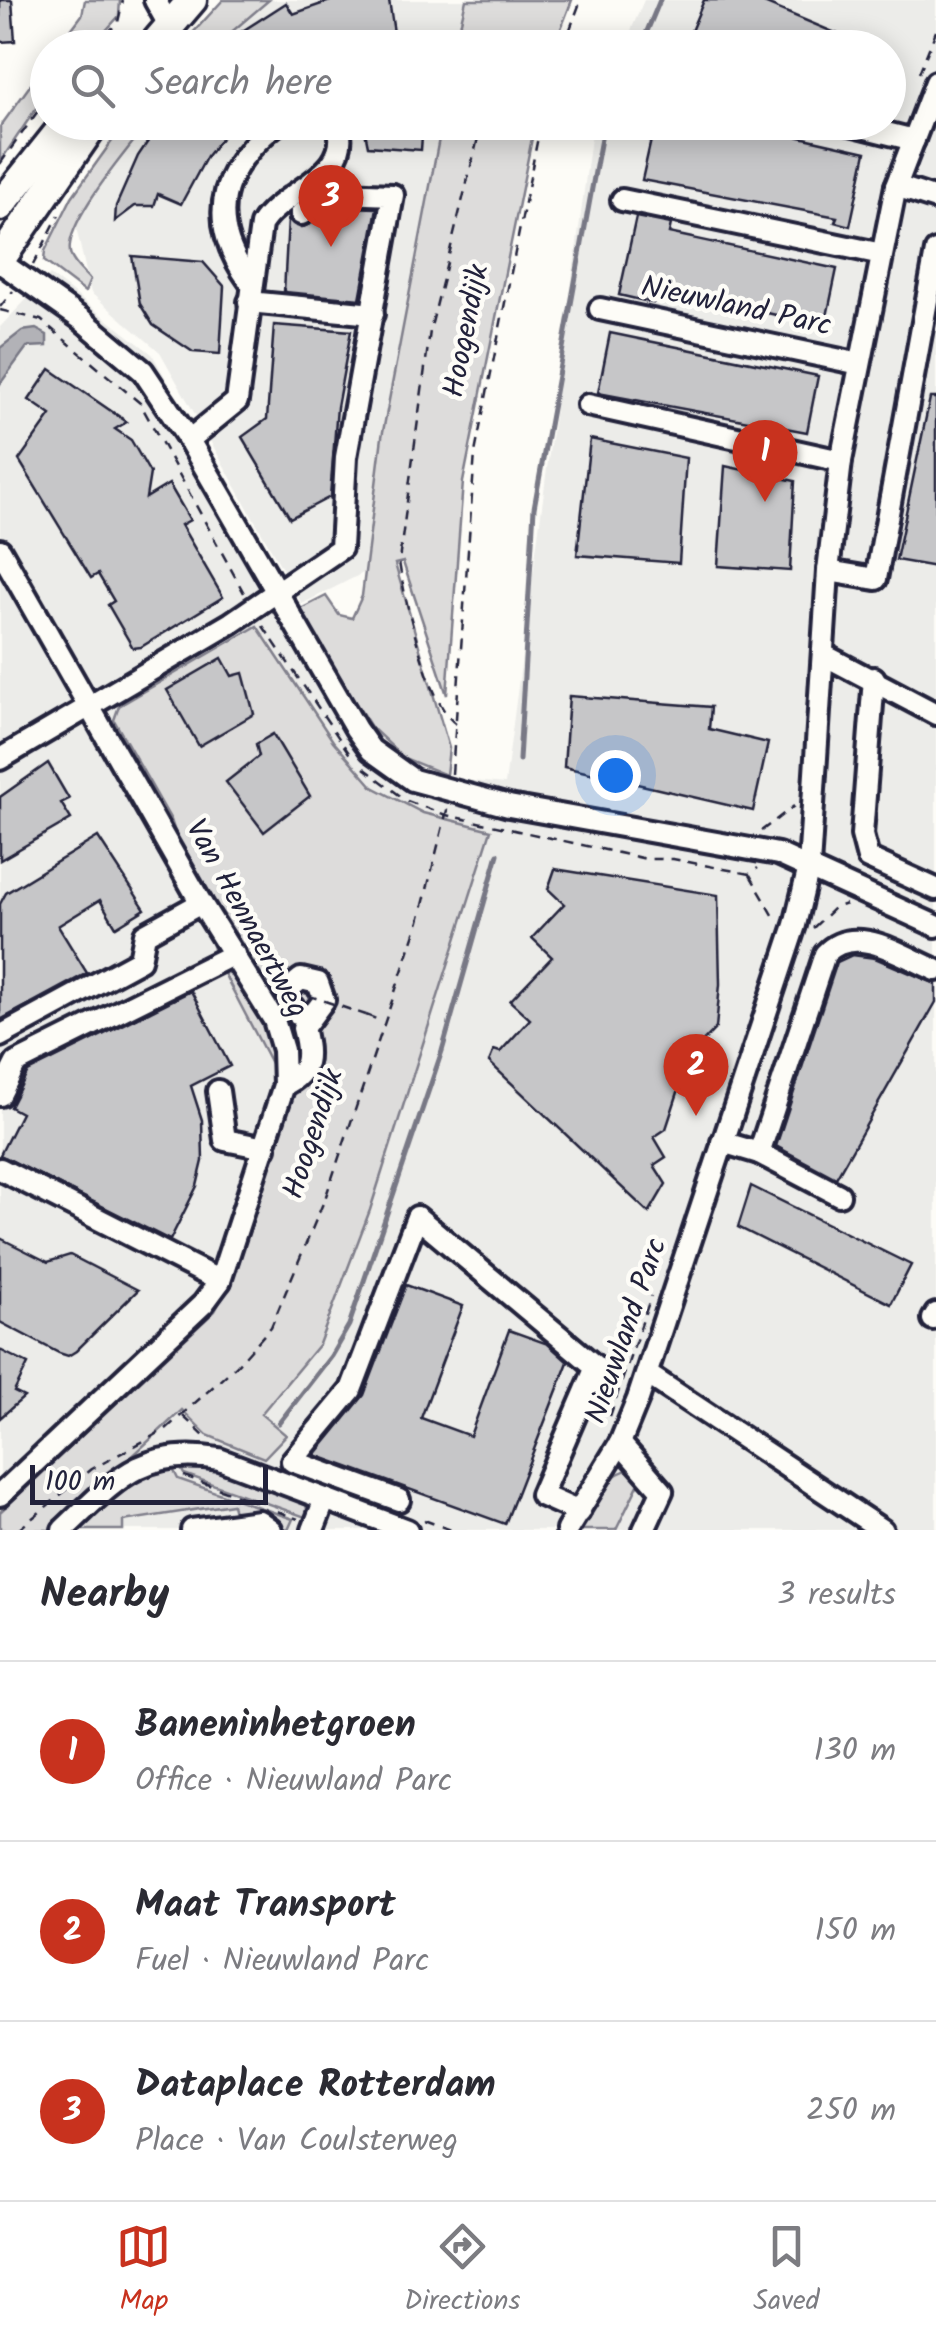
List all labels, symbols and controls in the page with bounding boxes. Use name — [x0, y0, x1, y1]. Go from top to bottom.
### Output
search box — [30, 30, 906, 140]
text: Search here — [145, 55, 332, 115]
icon: search — [65, 58, 120, 113]
pin: 3 — [298, 164, 364, 247]
street label: Hoogendijk — [431, 259, 504, 402]
street label: Nieuwland Parc — [636, 263, 836, 351]
pin: 1 — [732, 420, 798, 502]
your location — [590, 750, 641, 801]
street label: Van Hennaertweg — [172, 811, 320, 1027]
pin: 2 — [664, 1034, 728, 1116]
street label: Hoogendijk — [270, 1062, 358, 1206]
street label: Nieuwland Parc — [573, 1232, 681, 1430]
scale bar — [30, 1460, 268, 1504]
text: 100 m — [45, 1460, 115, 1505]
text: Nearby — [40, 1562, 169, 1629]
text: 3 results — [777, 1570, 896, 1621]
text: Baneninhetgroen — [135, 1696, 416, 1756]
text: 1 — [68, 1726, 77, 1777]
text: 130 m — [813, 1726, 896, 1777]
text: Office · Nieuwland Parc — [135, 1756, 452, 1807]
text: Maat Transport — [135, 1876, 396, 1936]
text: 2 — [63, 1906, 82, 1957]
text: 150 m — [814, 1906, 896, 1957]
text: Fuel · Nieuwland Parc — [135, 1936, 429, 1987]
text: Dataplace Rotterdam — [135, 2056, 496, 2116]
text: 3 — [64, 2086, 81, 2137]
text: 250 m — [806, 2086, 896, 2137]
text: Place · Van Coulsterweg — [135, 2116, 458, 2167]
tab: Map — [116, 2219, 171, 2324]
tab: Directions — [404, 2219, 520, 2324]
tab: Saved — [753, 2219, 820, 2324]

